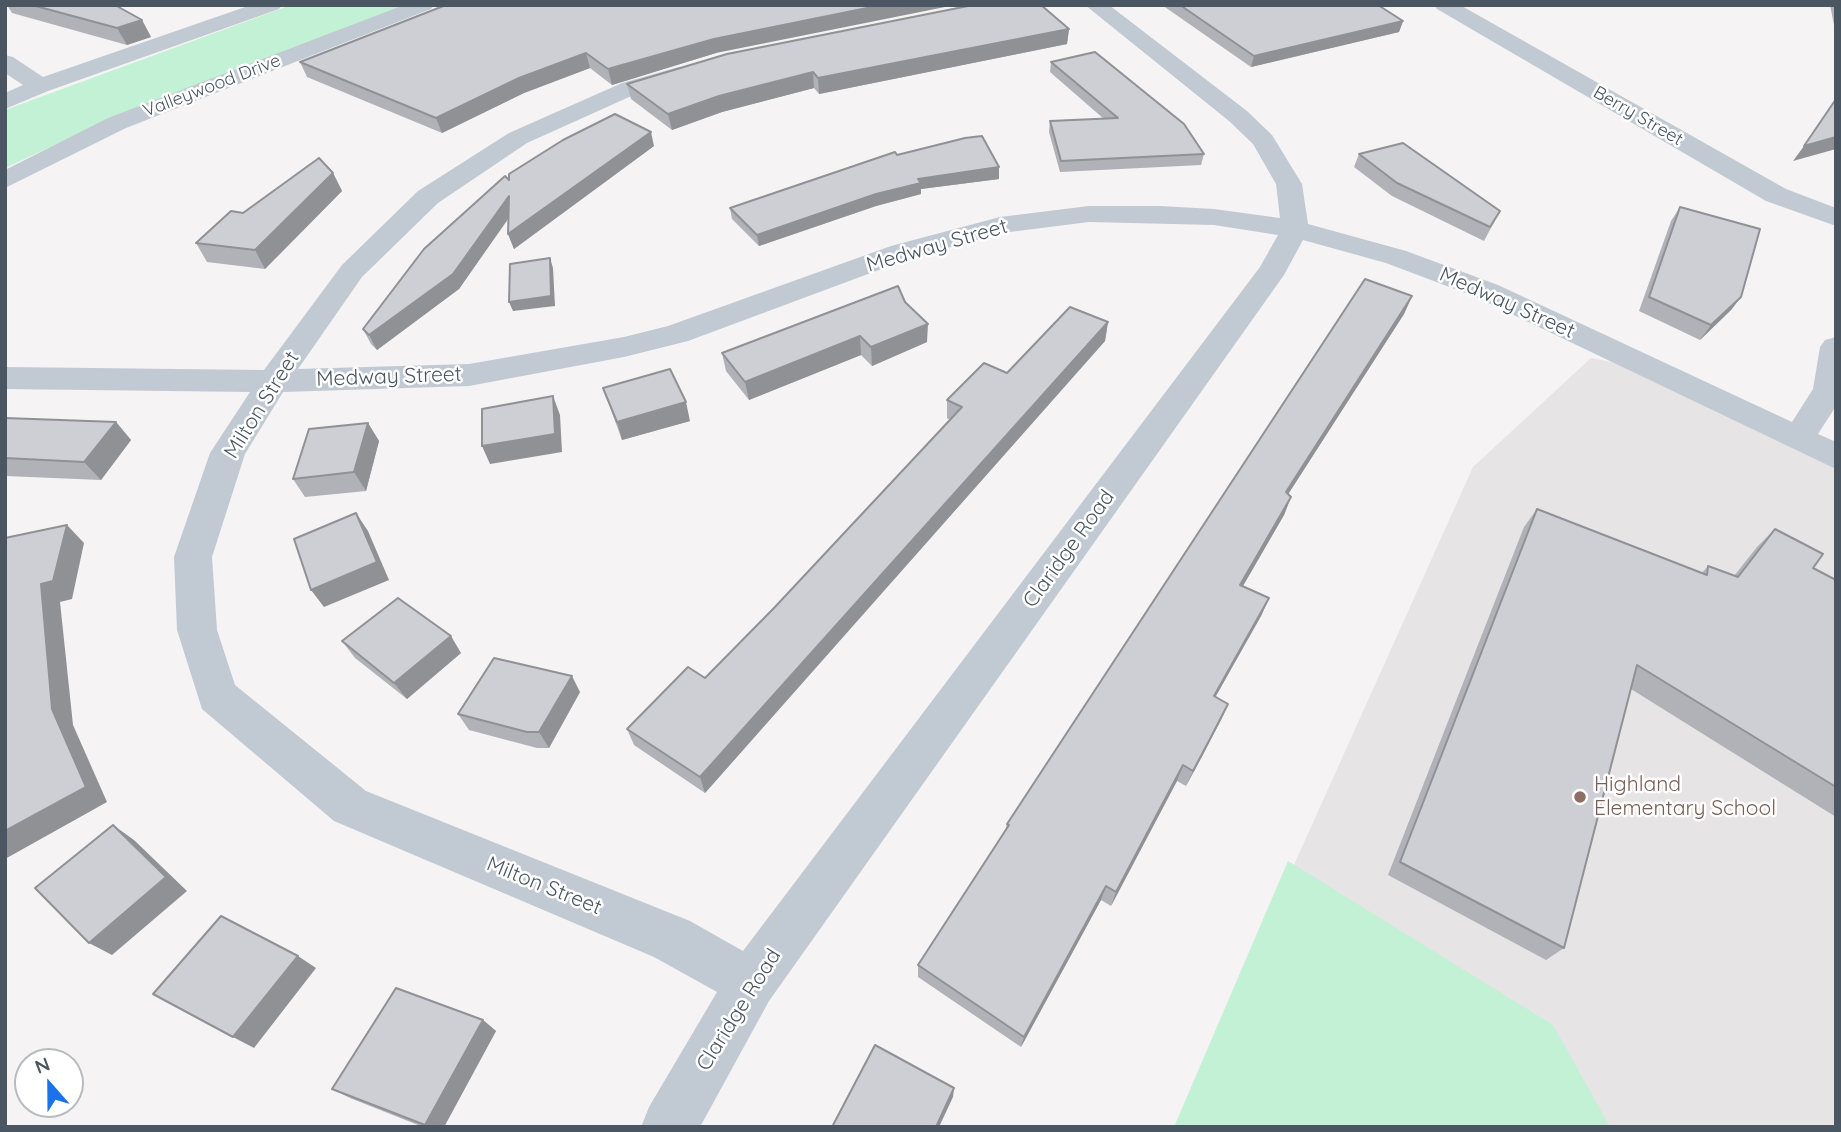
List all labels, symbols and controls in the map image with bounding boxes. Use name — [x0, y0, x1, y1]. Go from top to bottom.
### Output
street label: Valleywood Drive — [140, 50, 284, 122]
street label: Berry Street — [1589, 82, 1687, 150]
street label: Medway Street — [864, 214, 1010, 278]
street label: Medway Street — [1435, 262, 1579, 344]
street label: Milton Street — [219, 347, 305, 463]
street label: Medway Street — [316, 362, 462, 392]
street label: Claridge Road — [1018, 485, 1120, 613]
place label: Highland Elementary School — [1594, 772, 1776, 822]
marker: Highland Elementary School — [1572, 789, 1588, 805]
street label: Milton Street — [483, 852, 605, 920]
street label: Claridge Road — [691, 944, 787, 1076]
north arrow — [14, 1048, 84, 1118]
text: N — [31, 1052, 53, 1079]

